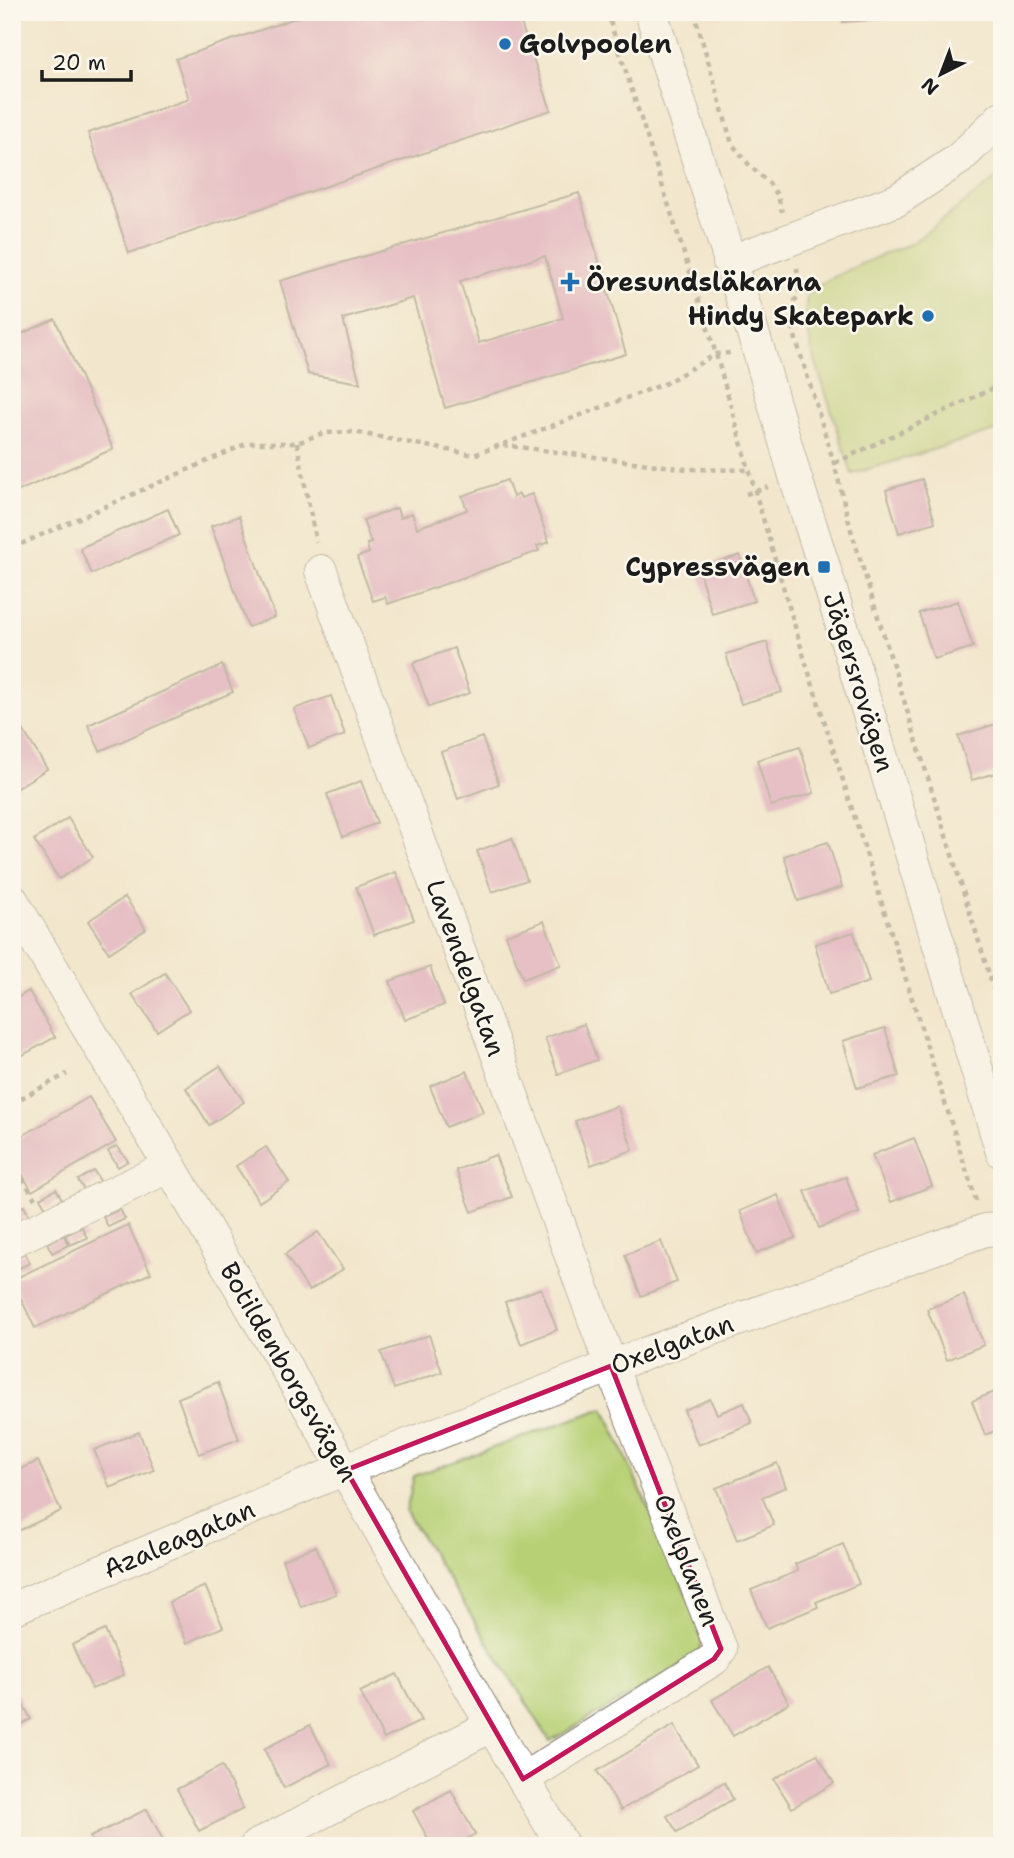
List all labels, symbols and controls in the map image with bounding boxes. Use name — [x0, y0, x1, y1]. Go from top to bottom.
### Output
place label: Golvpoolen — [519, 26, 672, 61]
marker: Golvpoolen — [497, 36, 513, 52]
scale bar — [42, 38, 131, 82]
north arrow — [906, 38, 976, 108]
text: 20 m — [52, 49, 106, 77]
text: N — [916, 72, 944, 101]
place label: Öresundsläkarna — [586, 264, 822, 299]
marker: Öresundsläkarna — [560, 272, 580, 292]
place label: Hindy Skatepark — [688, 298, 914, 333]
marker: Hindy Skatepark — [920, 308, 936, 324]
place label: Cypressvägen — [625, 549, 810, 584]
marker: Cypressvägen — [816, 559, 832, 575]
street label: Jägersrovägen — [815, 587, 904, 776]
street label: Lavendelgatan — [418, 875, 515, 1061]
street label: Botildenborgsvägen — [212, 1256, 367, 1488]
street label: Oxelgatan — [605, 1305, 738, 1382]
street label: Oxelplanen — [646, 1489, 729, 1631]
street label: Azaleagatan — [98, 1491, 260, 1586]

